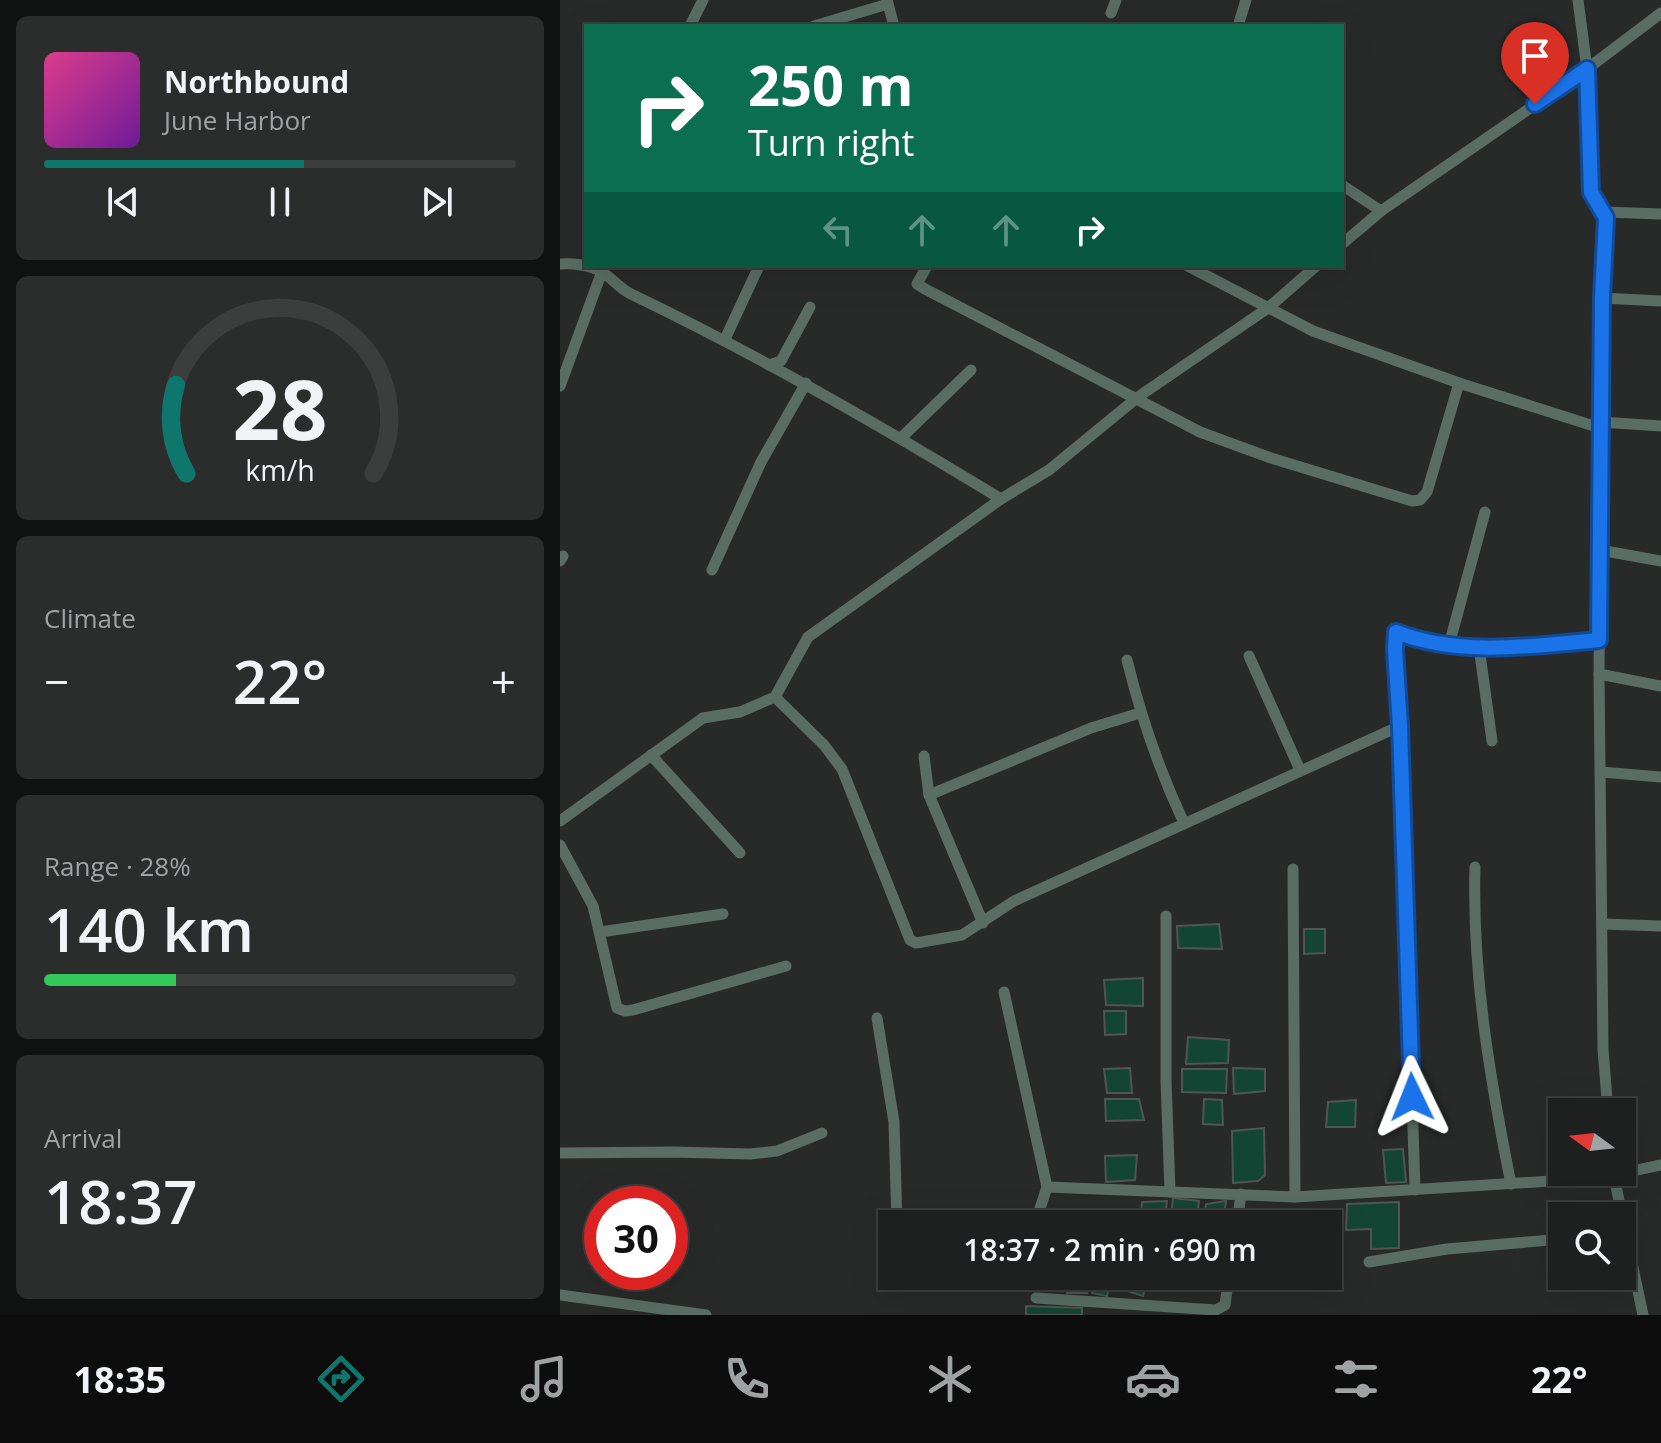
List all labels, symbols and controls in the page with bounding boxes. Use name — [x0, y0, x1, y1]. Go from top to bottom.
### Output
pin — [1501, 22, 1569, 104]
icon: arrive — [1513, 34, 1557, 78]
text: 250 m — [748, 46, 914, 122]
icon: right — [616, 56, 720, 160]
text: Northbound — [164, 61, 349, 102]
text: June Harbor — [164, 102, 311, 138]
text: Turn right — [748, 118, 914, 167]
icon: previous — [101, 180, 145, 224]
icon: pause — [258, 180, 302, 224]
icon: next — [415, 180, 459, 224]
icon: left — [816, 208, 860, 252]
icon: ahead — [900, 208, 944, 252]
icon: ahead — [984, 208, 1028, 252]
icon: right — [1068, 208, 1112, 252]
text: 28 — [232, 350, 328, 463]
text: km/h — [245, 450, 315, 489]
text: Climate — [44, 600, 136, 636]
text: 22° — [233, 640, 327, 722]
text: − — [44, 651, 69, 711]
text: + — [491, 651, 516, 711]
text: Range · 28% — [44, 848, 191, 884]
text: 140 km — [44, 888, 254, 970]
position arrow — [1370, 1055, 1454, 1139]
north arrow — [1548, 1098, 1636, 1186]
map controls — [1548, 1098, 1636, 1290]
text: Arrival — [44, 1120, 122, 1156]
text: 18:37 — [44, 1160, 198, 1242]
speed limit sign: 30 — [584, 1186, 688, 1290]
button: search — [1548, 1202, 1636, 1290]
text: 18:37 · 2 min · 690 m — [963, 1229, 1257, 1270]
icon: directions — [313, 1351, 369, 1407]
icon: music — [516, 1351, 572, 1407]
icon: phone — [719, 1351, 775, 1407]
icon: climate — [922, 1351, 978, 1407]
icon: car — [1125, 1351, 1181, 1407]
icon: filters — [1328, 1351, 1384, 1407]
text: 18:35 — [73, 1355, 166, 1404]
text: 22° — [1531, 1355, 1587, 1404]

